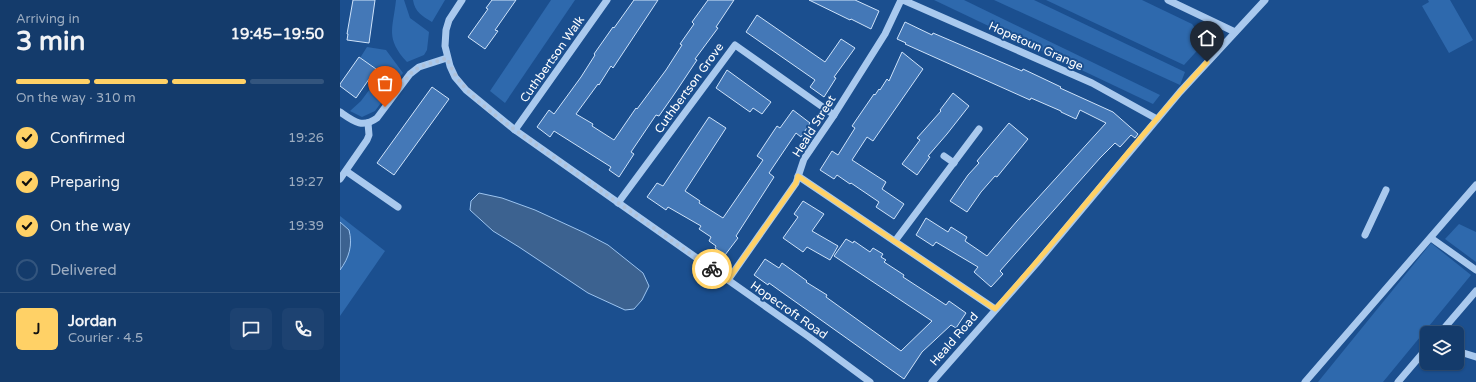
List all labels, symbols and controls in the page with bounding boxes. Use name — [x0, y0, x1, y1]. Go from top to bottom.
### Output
text: Arriving in — [16, 11, 80, 27]
street label: Cuthbertson Walk — [517, 13, 587, 105]
street label: Hopetoun Grange — [986, 19, 1086, 73]
pin — [1190, 21, 1224, 62]
text: 19:45–19:50 — [231, 25, 324, 43]
text: 3 min — [16, 26, 85, 57]
icon: home — [1196, 27, 1218, 49]
street label: Cuthbertson Grove — [652, 40, 727, 136]
pin — [368, 66, 402, 107]
icon: bag — [374, 72, 396, 94]
text: On the way · 310 m — [16, 90, 136, 106]
street label: Heald Street — [789, 92, 839, 160]
icon: check — [16, 127, 38, 149]
text: Confirmed — [50, 129, 125, 147]
text: 19:26 — [288, 130, 324, 146]
icon: check — [16, 171, 38, 193]
text: Preparing — [50, 173, 120, 191]
text: 19:27 — [288, 174, 324, 190]
icon: check — [16, 215, 38, 237]
text: On the way — [50, 217, 130, 235]
text: 19:39 — [288, 218, 324, 234]
courier — [692, 249, 732, 289]
icon: bike — [701, 258, 723, 280]
text: Delivered — [50, 261, 117, 279]
street label: Hopecroft Road — [748, 278, 830, 342]
button: chat — [230, 308, 272, 350]
button: phone — [282, 308, 324, 350]
street label: Heald Road — [927, 309, 981, 369]
text: Jordan — [68, 312, 117, 330]
text: J — [34, 320, 41, 338]
map controls — [1420, 326, 1464, 370]
button: layers — [1420, 326, 1464, 370]
text: Courier · 4.5 — [68, 330, 143, 346]

